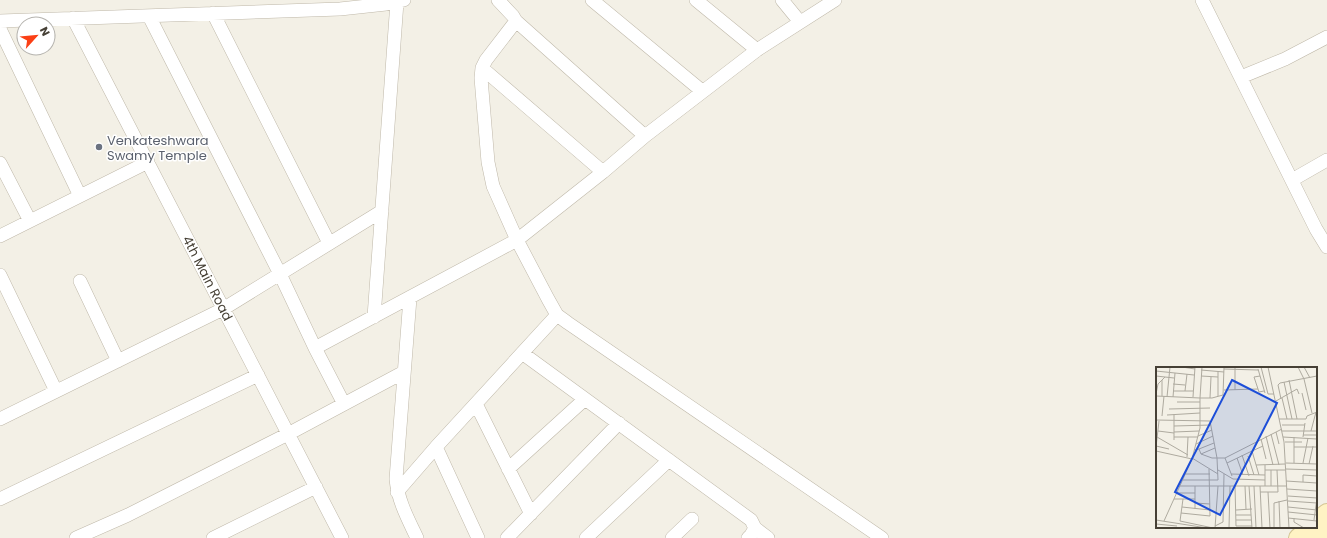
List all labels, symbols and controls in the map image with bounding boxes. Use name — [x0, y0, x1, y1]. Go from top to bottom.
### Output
north arrow — [16, 16, 56, 56]
text: N — [36, 24, 54, 39]
place label: Venkateshwara Swamy Temple — [107, 131, 209, 165]
marker: Venkateshwara Swamy Temple — [94, 142, 104, 152]
street label: 4th Main Road — [178, 232, 237, 324]
inset map — [1156, 367, 1317, 528]

